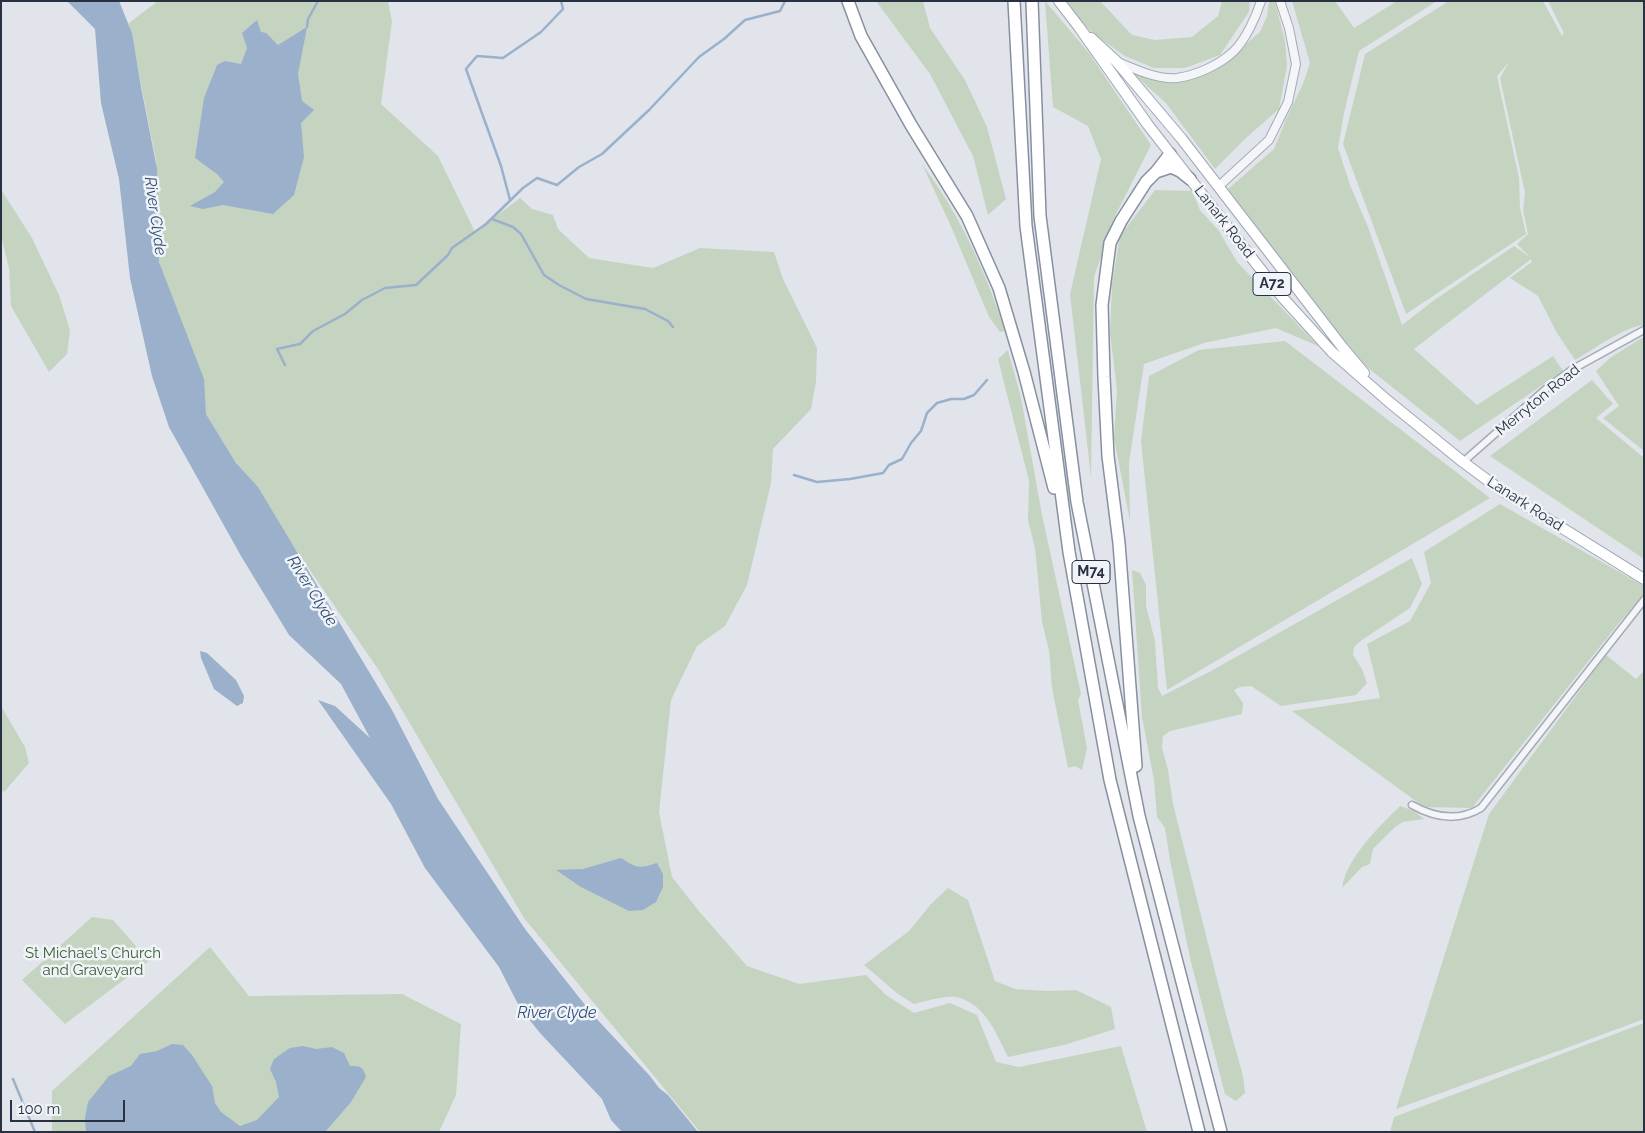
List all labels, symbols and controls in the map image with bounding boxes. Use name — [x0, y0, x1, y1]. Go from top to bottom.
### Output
water label: River Clyde — [140, 175, 170, 257]
street label: Lanark Road — [1190, 182, 1258, 262]
road number: A72 — [1253, 272, 1291, 296]
street label: Merryton Road — [1492, 361, 1584, 439]
street label: Lanark Road — [1484, 473, 1566, 535]
water label: River Clyde — [283, 552, 341, 630]
road number: M74 — [1072, 560, 1110, 584]
park label: St Michael's Church and Graveyard — [25, 944, 161, 979]
water label: River Clyde — [517, 1003, 597, 1023]
scale bar — [12, 1090, 128, 1122]
text: 100 m — [18, 1100, 60, 1118]

